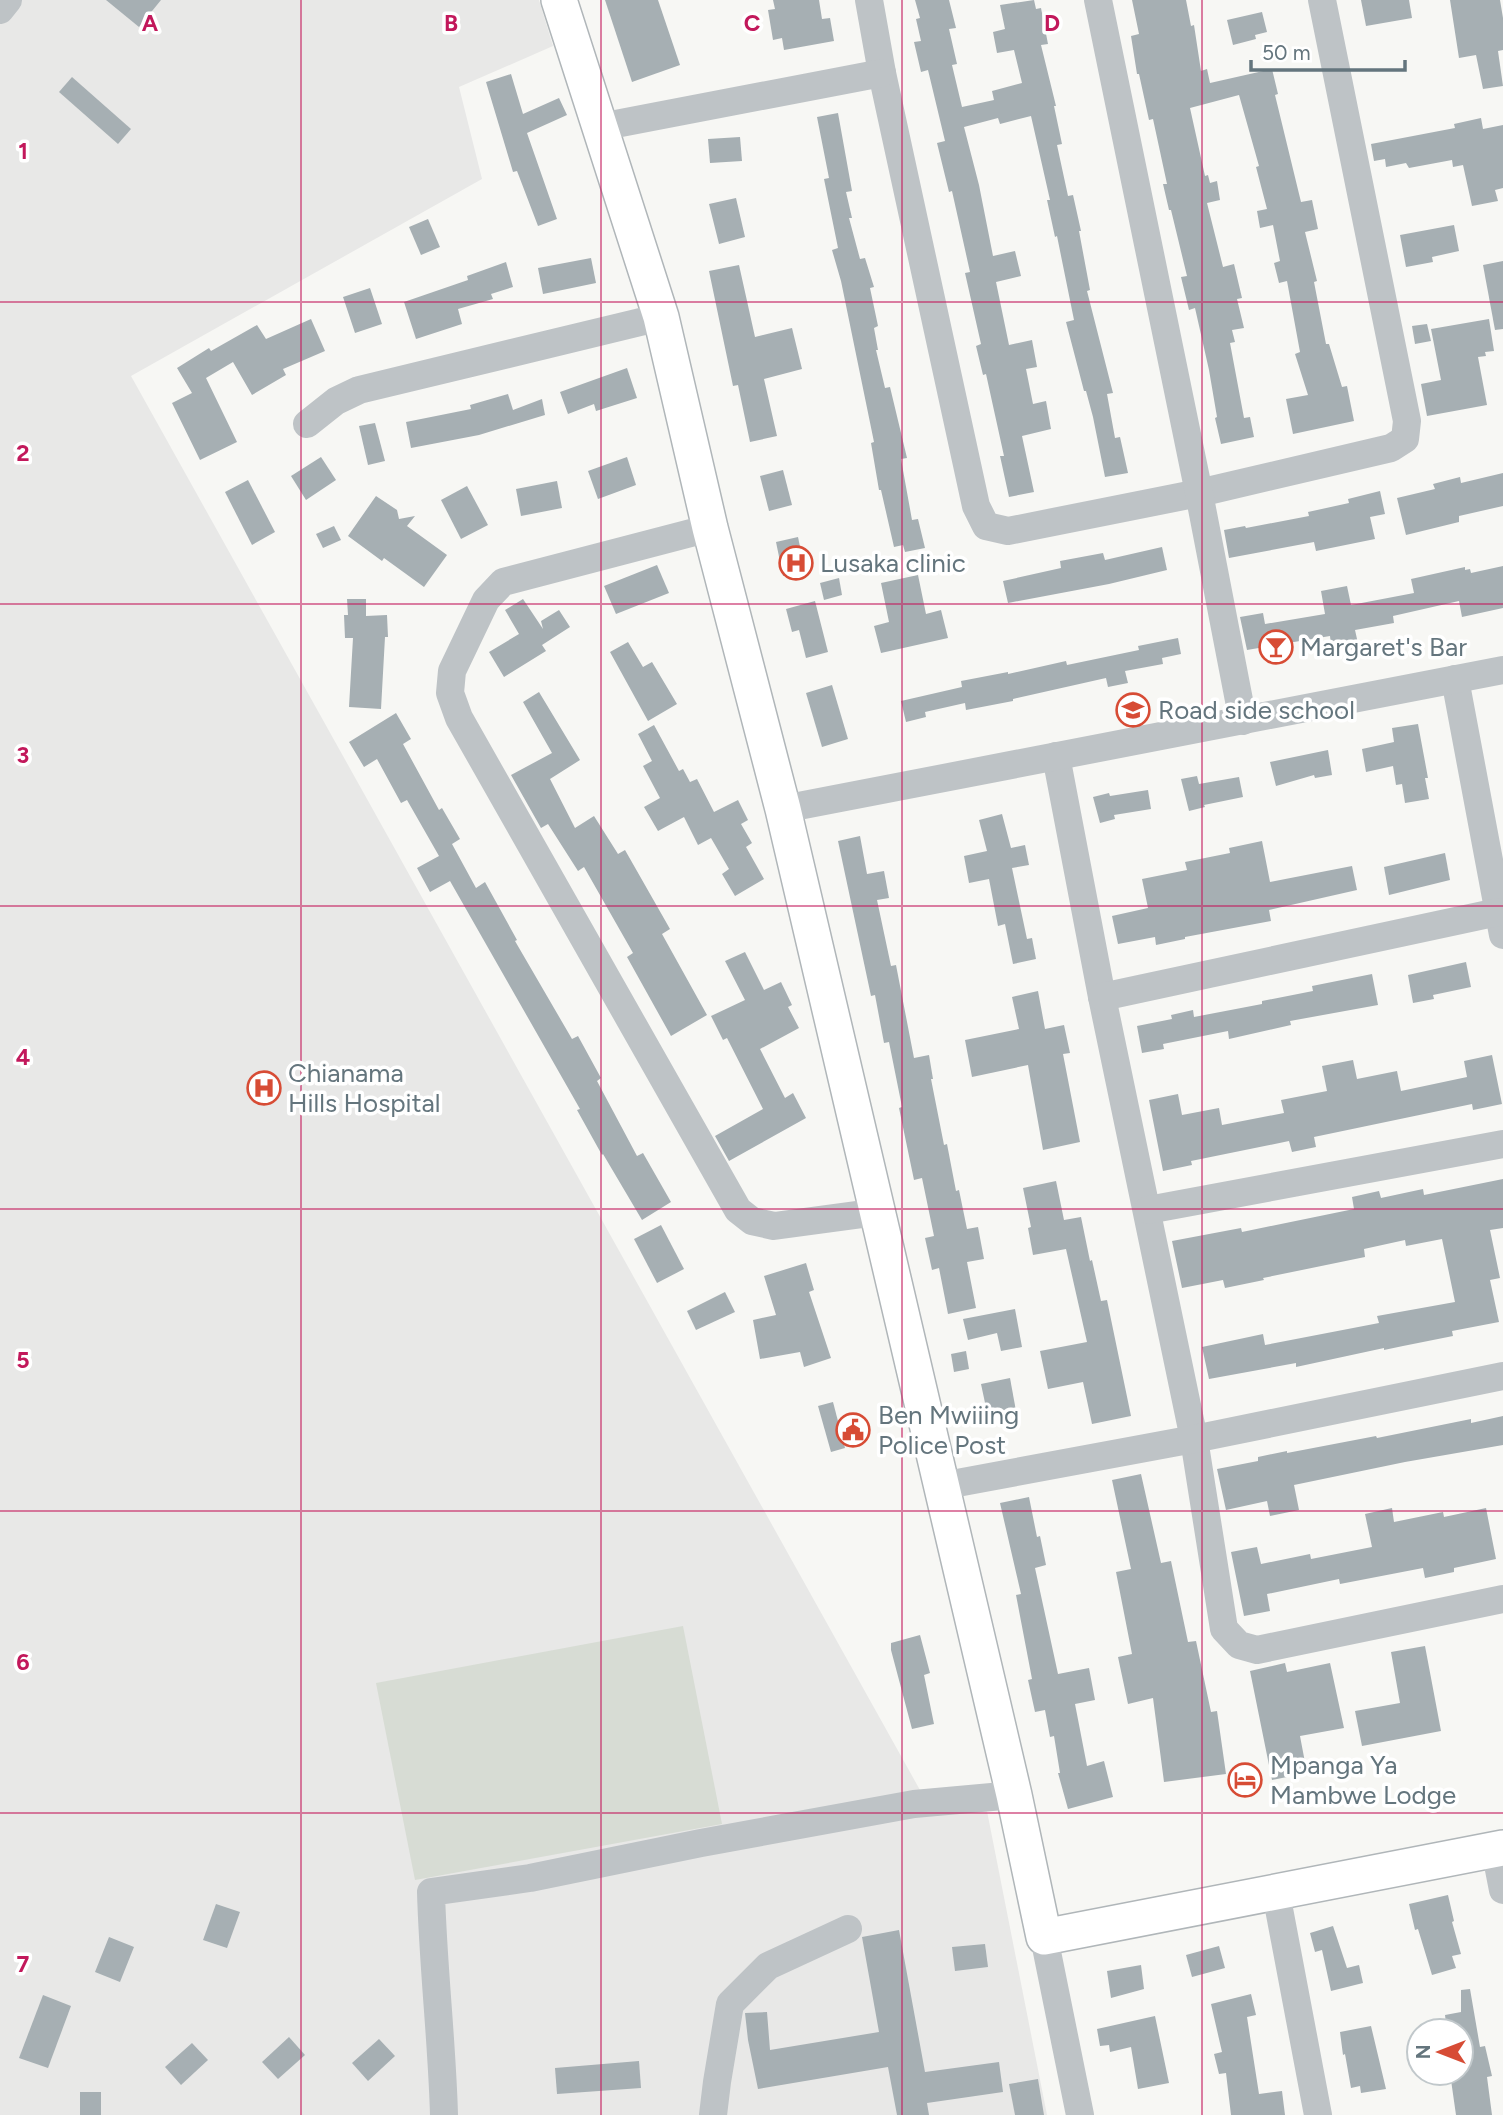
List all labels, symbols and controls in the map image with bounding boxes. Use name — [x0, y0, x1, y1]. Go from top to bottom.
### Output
text: A — [142, 9, 159, 37]
text: B — [444, 9, 458, 37]
text: C — [744, 9, 761, 37]
text: D — [1044, 9, 1060, 37]
scale bar — [1251, 28, 1405, 72]
text: 50 m — [1262, 40, 1311, 65]
text: 1 — [18, 137, 28, 165]
text: 2 — [16, 439, 30, 467]
hospital icon: Lusaka clinic — [777, 544, 815, 582]
place label: Lusaka clinic — [820, 547, 966, 579]
bar icon: Margaret's Bar — [1257, 628, 1295, 666]
place label: Margaret's Bar — [1300, 631, 1467, 663]
school or university icon: Road side school — [1114, 691, 1152, 729]
place label: Road side school — [1158, 694, 1355, 726]
text: 3 — [17, 741, 29, 769]
text: 4 — [16, 1043, 30, 1071]
place label: Chianama Hills Hospital — [288, 1057, 440, 1119]
hospital icon: Chianama Hills Hospital — [245, 1069, 283, 1107]
text: 5 — [16, 1346, 30, 1374]
place label: Ben Mwiiing Police Post — [878, 1399, 1019, 1461]
public building icon: Ben Mwiiing Police Post — [834, 1411, 872, 1449]
text: 6 — [16, 1648, 30, 1676]
place label: Mpanga Ya Mambwe Lodge — [1270, 1749, 1456, 1811]
hotel icon: Mpanga Ya Mambwe Lodge — [1226, 1761, 1264, 1799]
text: 7 — [17, 1950, 30, 1978]
north arrow — [1405, 2017, 1475, 2087]
text: N — [1412, 2045, 1435, 2059]

